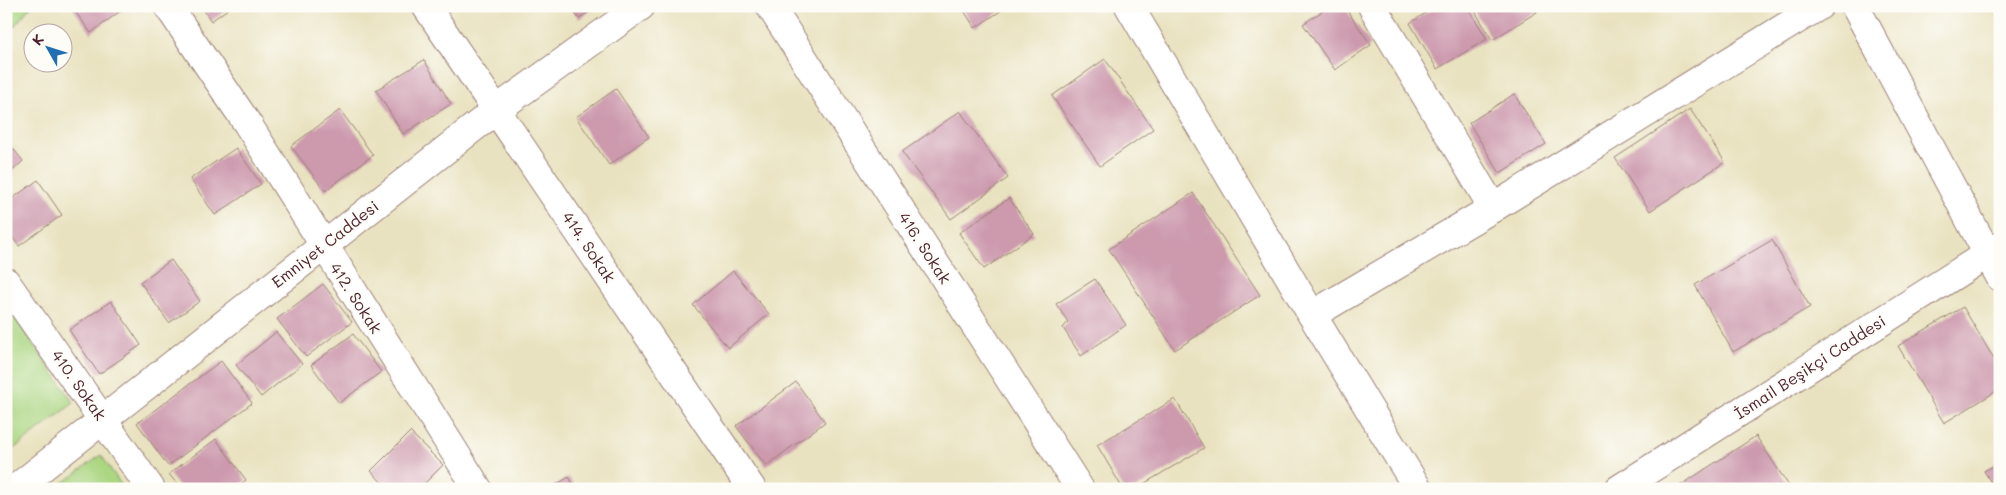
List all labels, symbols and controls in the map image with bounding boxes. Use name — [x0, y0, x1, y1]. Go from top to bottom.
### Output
north arrow — [22, 22, 72, 72]
text: K — [27, 30, 48, 49]
street label: Emniyet Caddesi — [267, 195, 383, 292]
street label: 414. Sokak — [558, 207, 621, 286]
street label: 416. Sokak — [894, 208, 956, 288]
street label: 412. Sokak — [326, 258, 387, 337]
street label: İsmail Beşikçi Caddesi — [1730, 310, 1889, 423]
street label: 410. Sokak — [47, 345, 111, 424]

